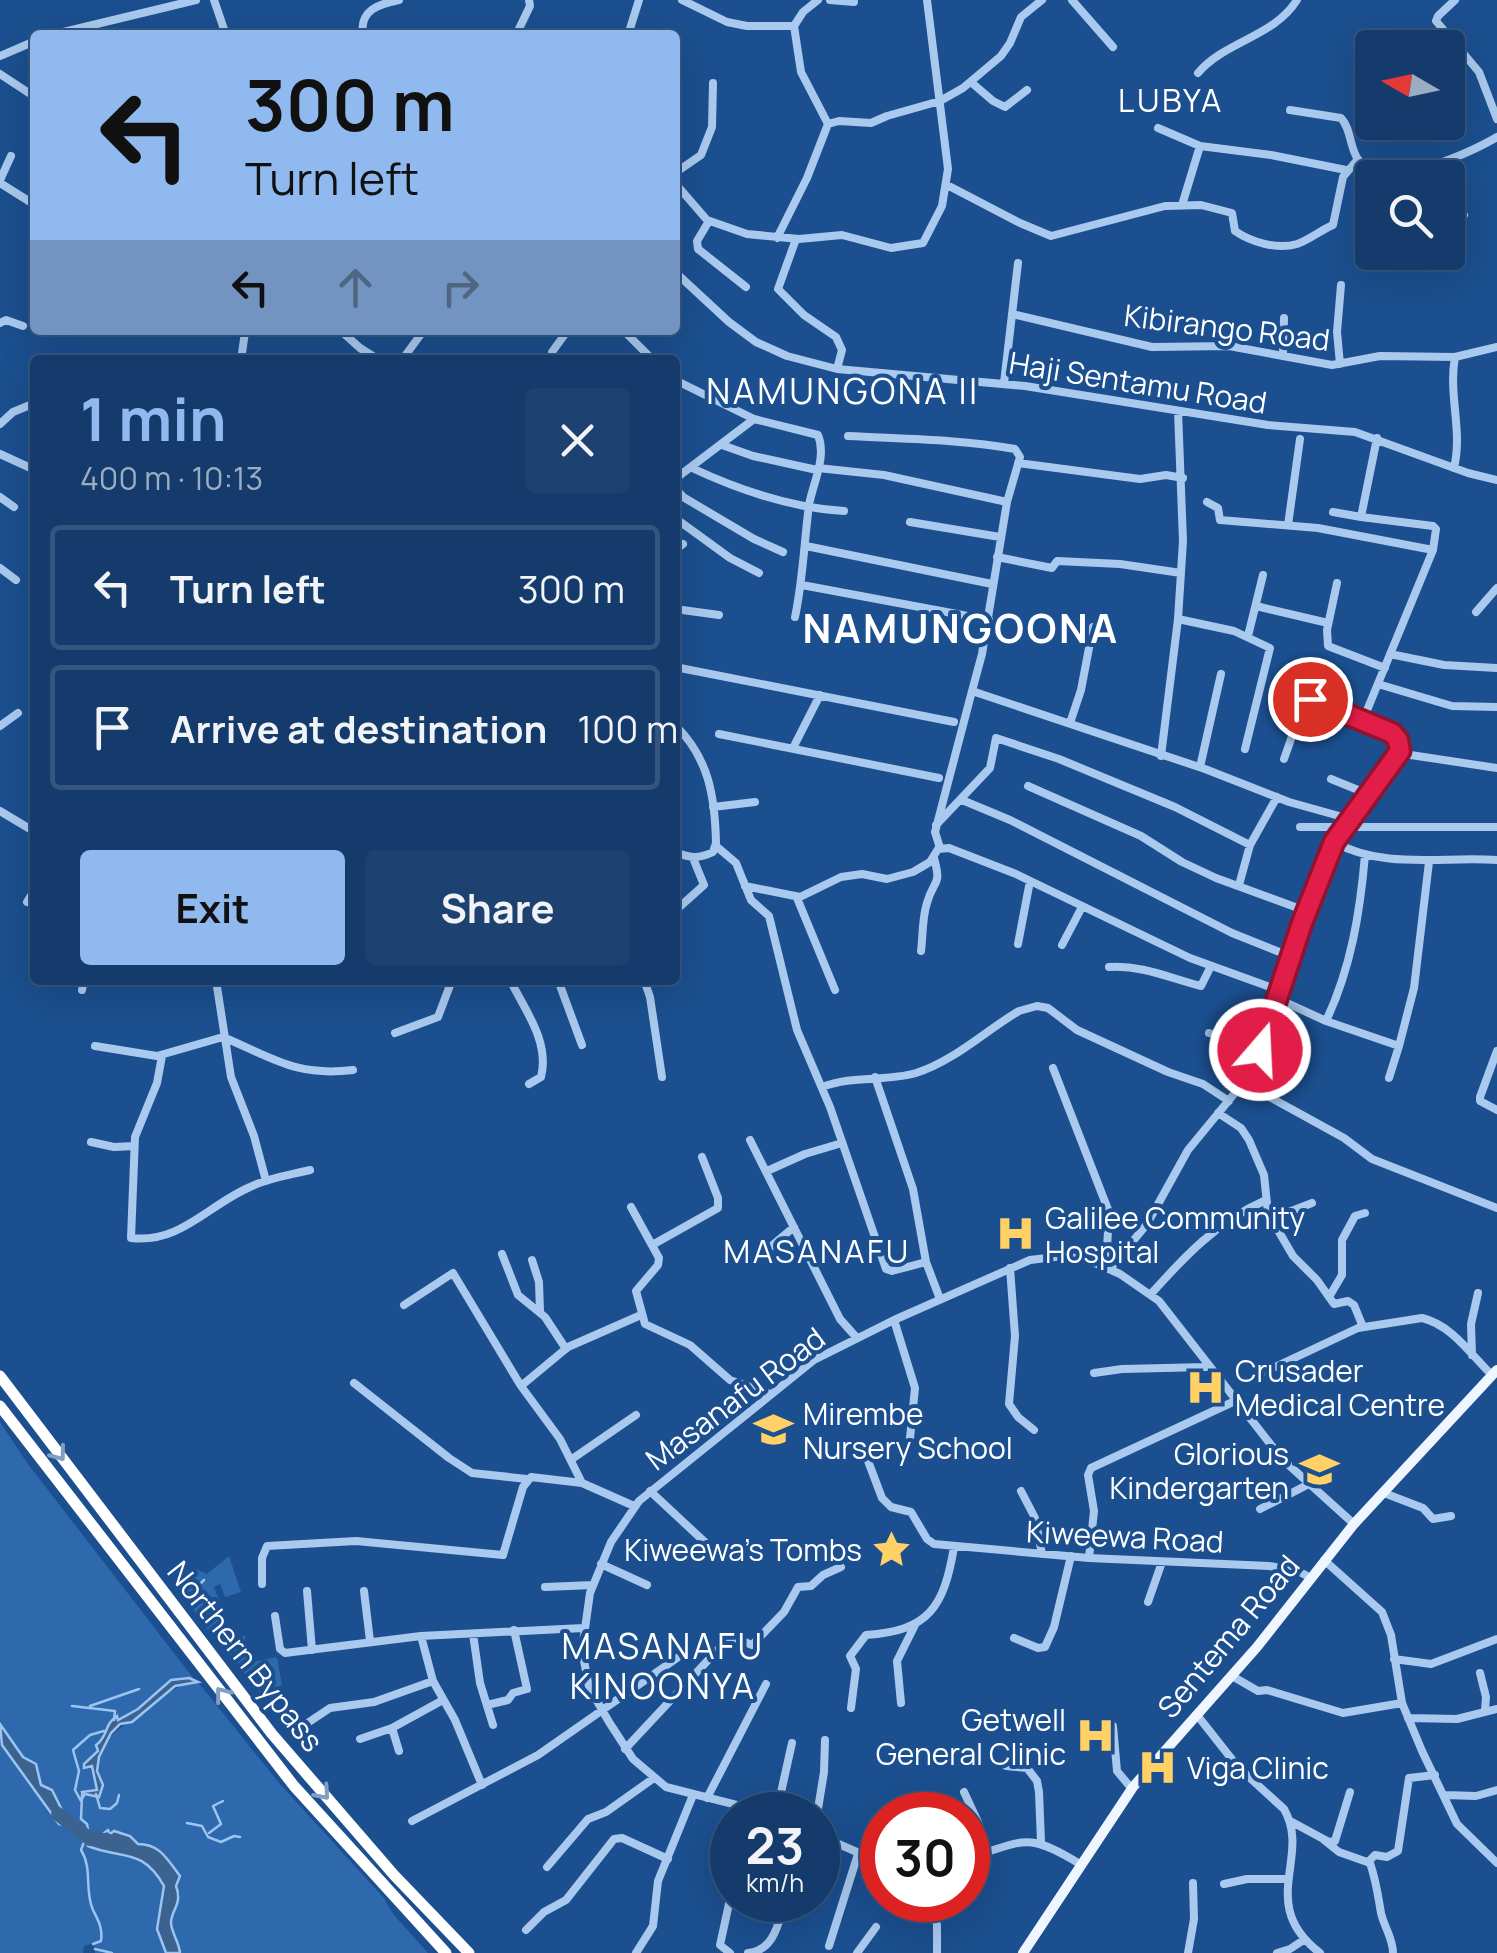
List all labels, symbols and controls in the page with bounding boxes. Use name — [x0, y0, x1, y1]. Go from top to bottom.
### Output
north arrow — [1355, 30, 1465, 140]
map controls — [1355, 30, 1465, 270]
text: 300 m — [245, 56, 455, 152]
icon: left — [80, 70, 210, 200]
district label: LUBYA — [1118, 78, 1224, 122]
text: Turn left — [245, 147, 419, 209]
button: search — [1355, 160, 1465, 270]
icon: left — [223, 260, 278, 315]
icon: ahead — [328, 260, 383, 315]
icon: right — [433, 260, 488, 315]
street label: Kibirango Road — [1122, 294, 1332, 360]
street label: Haji Sentamu Road — [1006, 341, 1270, 423]
district label: NAMUNGONA II — [706, 367, 980, 415]
text: 1 min — [80, 377, 227, 459]
button: close — [525, 388, 630, 493]
text: 400 m · 10:13 — [80, 456, 263, 500]
icon: left — [85, 560, 140, 615]
text: Turn left — [170, 562, 326, 614]
text: 300 m — [518, 562, 625, 614]
district label: NAMUNGOONA — [802, 600, 1120, 655]
pin — [1268, 657, 1353, 742]
icon: arrive — [1283, 672, 1338, 727]
icon: arrive — [85, 700, 140, 755]
text: Arrive at destination — [170, 702, 547, 754]
text: 100 m — [577, 702, 678, 754]
button: Exit — [80, 850, 345, 965]
button: Share — [365, 850, 630, 965]
position arrow — [1208, 998, 1312, 1102]
place label: Galilee Community Hospital — [1045, 1197, 1305, 1272]
hospital icon: Galilee Community Hospital — [994, 1213, 1036, 1255]
district label: MASANAFU — [723, 1229, 911, 1273]
street label: Masanafu Road — [637, 1317, 833, 1479]
place label: Crusader Medical Centre — [1235, 1350, 1445, 1425]
hospital icon: Crusader Medical Centre — [1184, 1366, 1226, 1408]
place label: Mirembe Nursery School — [803, 1393, 1013, 1468]
school or university icon: Mirembe Nursery School — [752, 1409, 794, 1451]
place label: Glorious Kindergarten — [1109, 1433, 1289, 1508]
one-way arrow — [47, 1443, 64, 1461]
school or university icon: Glorious Kindergarten — [1298, 1449, 1340, 1491]
street label: Kiweewa Road — [1025, 1510, 1225, 1562]
place icon: Kiweewa's Tombs — [871, 1528, 913, 1570]
place label: Kiweewa's Tombs — [624, 1529, 862, 1570]
street label: Sentema Road — [1148, 1546, 1308, 1726]
street label: Northern Bypass — [159, 1552, 333, 1760]
district label: MASANAFU KINOONYA — [562, 1622, 764, 1710]
one-way arrow — [216, 1687, 234, 1705]
place label: Getwell General Clinic — [876, 1699, 1066, 1774]
hospital icon: Getwell General Clinic — [1075, 1715, 1117, 1757]
hospital icon: Viga Clinic — [1136, 1746, 1178, 1788]
place label: Viga Clinic — [1187, 1747, 1329, 1788]
one-way arrow — [311, 1781, 329, 1800]
speed limit sign: 30 — [860, 1792, 990, 1922]
text: 23 — [746, 1811, 804, 1879]
text: km/h — [746, 1865, 804, 1900]

